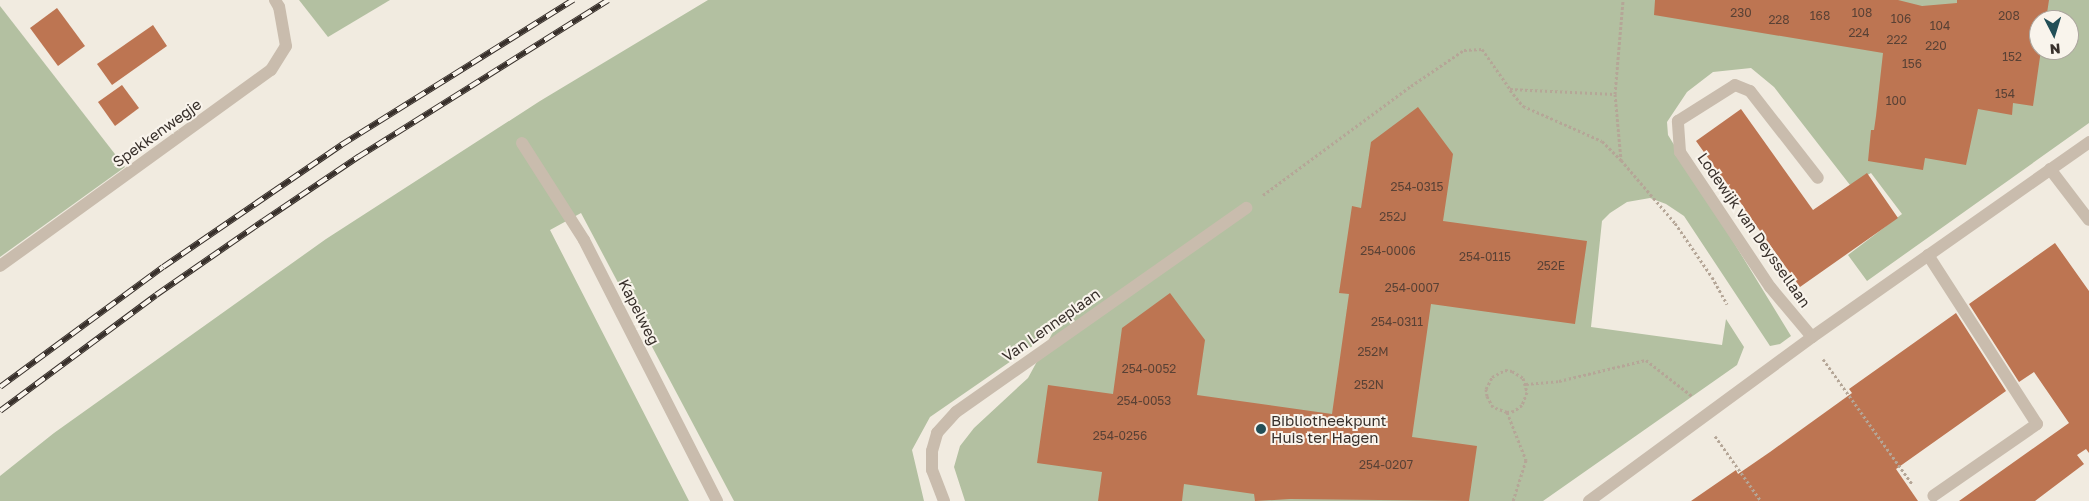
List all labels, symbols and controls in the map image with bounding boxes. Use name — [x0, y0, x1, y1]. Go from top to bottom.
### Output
house number: 230 — [1730, 6, 1752, 20]
house number: 108 — [1852, 6, 1872, 20]
house number: 168 — [1810, 9, 1830, 23]
house number: 208 — [1998, 9, 2020, 23]
north arrow — [2029, 10, 2079, 60]
house number: 106 — [1891, 12, 1911, 26]
house number: 228 — [1768, 13, 1790, 27]
house number: 104 — [1930, 19, 1950, 33]
house number: 224 — [1848, 26, 1870, 40]
house number: 222 — [1887, 33, 1907, 47]
house number: 220 — [1925, 39, 1947, 53]
text: N — [2049, 41, 2061, 58]
house number: 152 — [2002, 50, 2022, 64]
house number: 156 — [1902, 57, 1922, 71]
house number: 154 — [1995, 87, 2015, 101]
house number: 100 — [1886, 94, 1906, 108]
street label: Spekkenwegje — [109, 95, 205, 171]
street label: Lodewijk van Deyssellaan — [1694, 149, 1814, 311]
house number: 254-0315 — [1390, 180, 1444, 194]
house number: 252J — [1379, 210, 1407, 224]
house number: 254-0006 — [1360, 244, 1416, 258]
house number: 254-0115 — [1459, 250, 1511, 264]
house number: 252E — [1537, 259, 1565, 273]
street label: Kapelweg — [615, 276, 663, 348]
house number: 254-0007 — [1385, 281, 1439, 295]
street label: Van Lenneplaan — [999, 285, 1103, 365]
house number: 254-0311 — [1371, 315, 1423, 329]
house number: 252M — [1357, 345, 1389, 359]
house number: 254-0052 — [1122, 362, 1176, 376]
house number: 252N — [1354, 378, 1384, 392]
house number: 254-0053 — [1117, 394, 1171, 408]
place label: Bibliotheekpunt Huis ter Hagen — [1271, 411, 1387, 446]
marker: Bibliotheekpunt Huis ter Hagen — [1255, 423, 1267, 435]
house number: 254-0256 — [1093, 429, 1147, 443]
house number: 254-0207 — [1359, 458, 1413, 472]

